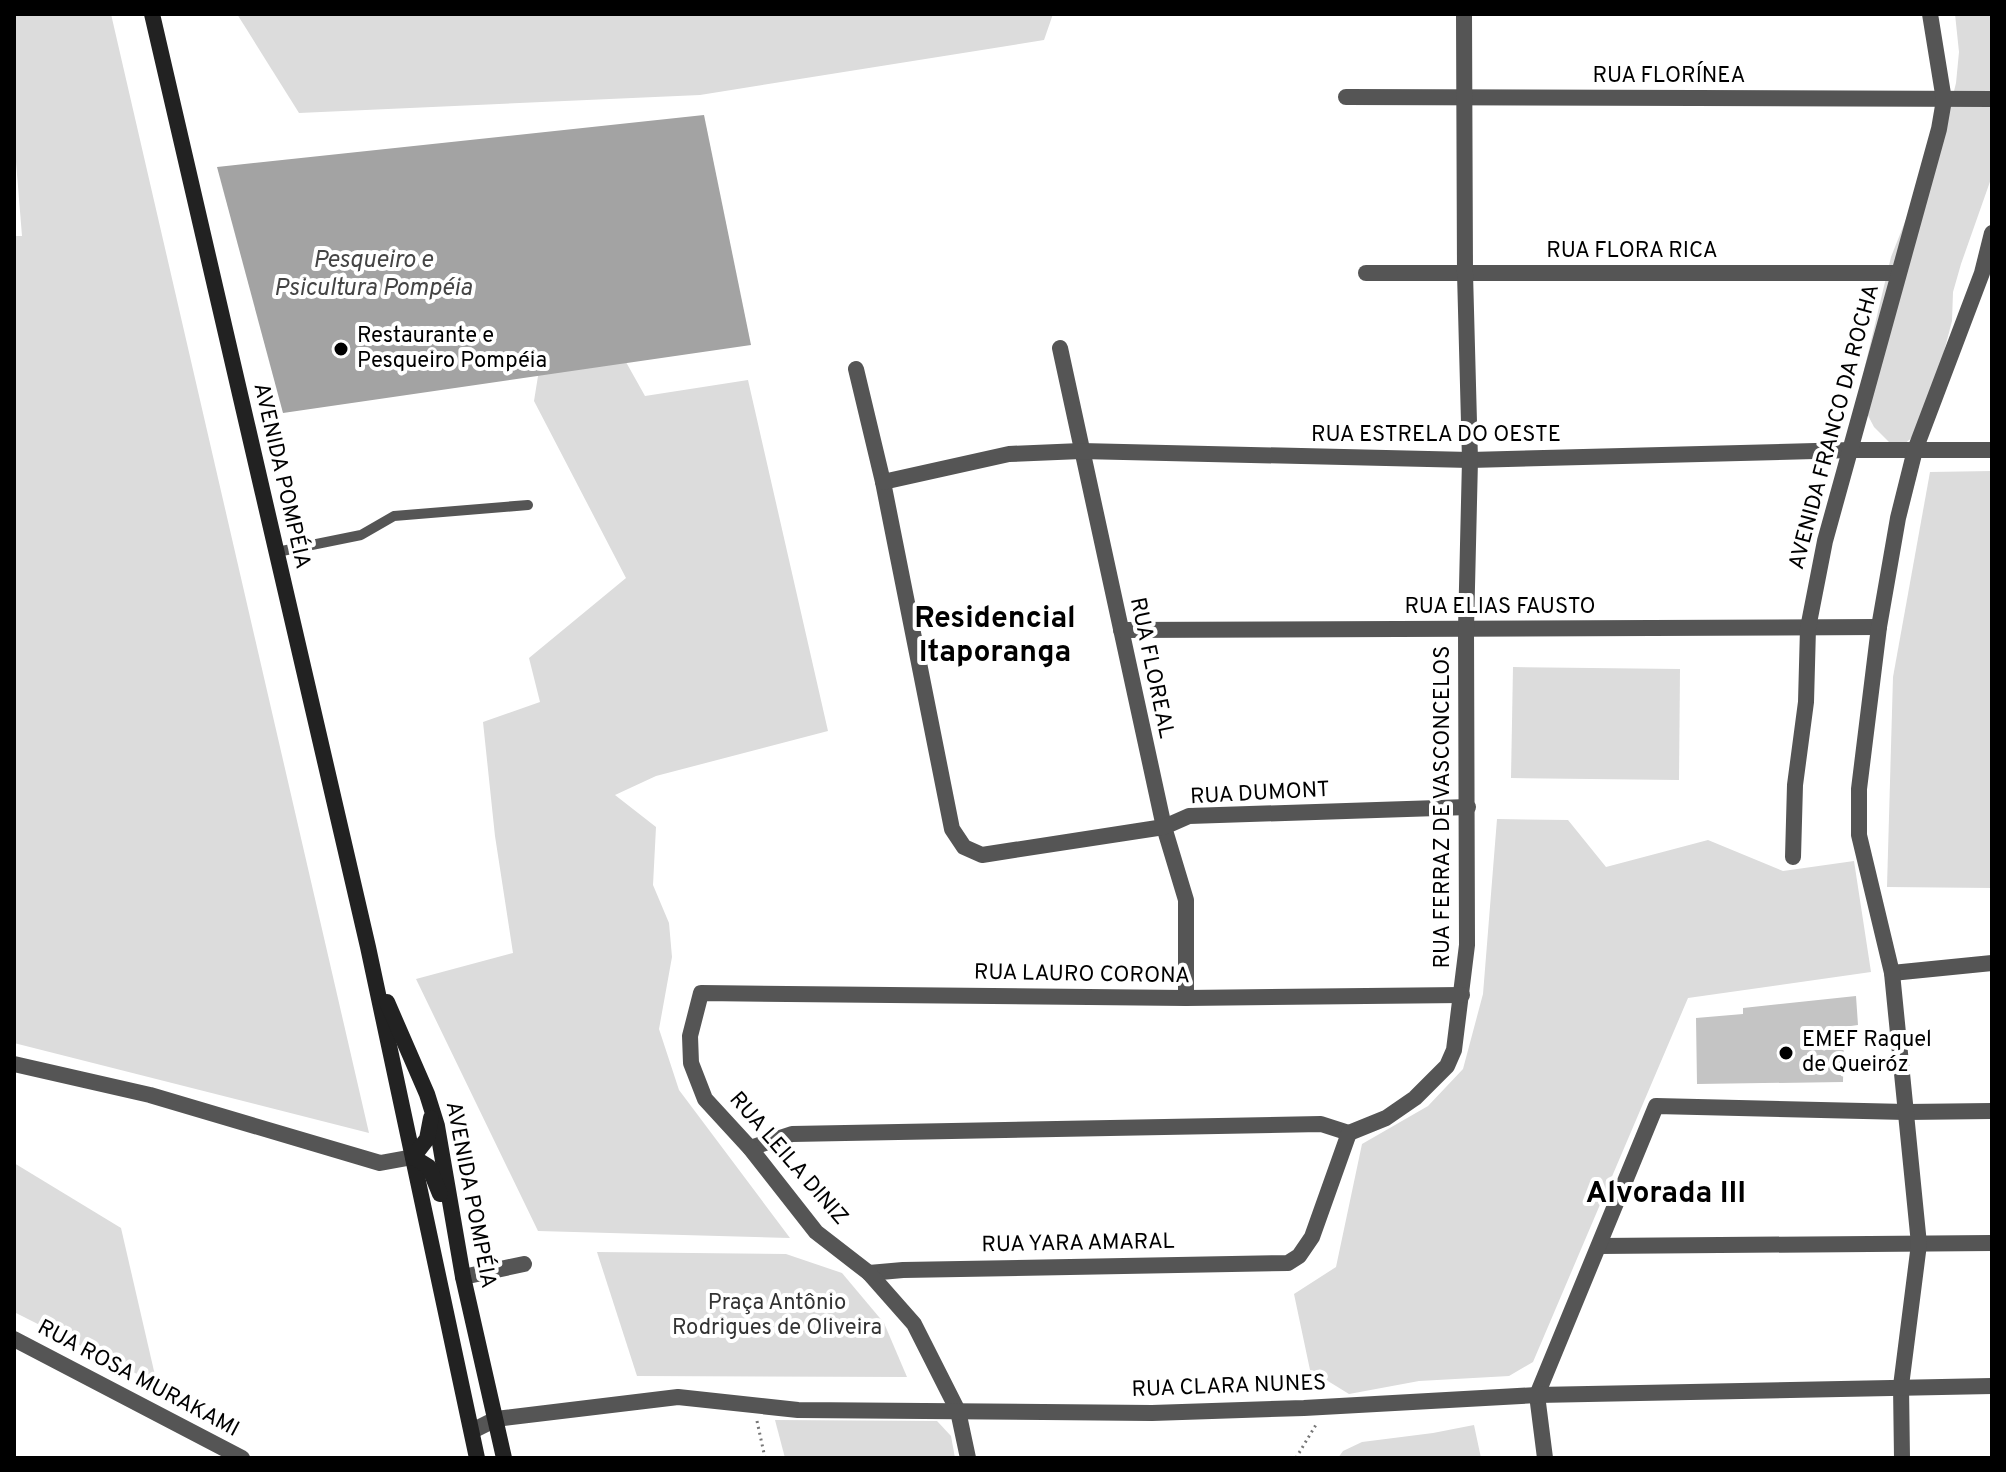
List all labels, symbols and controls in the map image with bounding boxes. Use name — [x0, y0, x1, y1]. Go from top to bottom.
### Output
street label: RUA FLORÍNEA — [1592, 61, 1746, 90]
street label: RUA FLORA RICA — [1546, 238, 1718, 265]
water label: Pesqueiro e Psicultura Pompéia — [274, 246, 473, 304]
street label: AVENIDA FRANCO DA ROCHA — [1784, 281, 1886, 573]
place label: Restaurante e Pesqueiro Pompéia — [357, 323, 547, 375]
marker: Restaurante e Pesqueiro Pompéia — [332, 340, 350, 358]
street label: AVENIDA POMPÉIA — [246, 380, 317, 572]
street label: RUA ESTRELA DO OESTE — [1311, 422, 1561, 449]
street label: RUA ELIAS FAUSTO — [1404, 594, 1596, 621]
street label: RUA FLOREAL — [1123, 595, 1179, 741]
district label: Residencial Itaporanga — [914, 601, 1076, 672]
street label: RUA FERRAZ DE VASCONCELOS — [1430, 646, 1457, 968]
street label: RUA DUMONT — [1189, 777, 1331, 811]
street label: RUA LAURO CORONA — [974, 960, 1190, 990]
place label: EMEF Raquel de Queiróz — [1802, 1027, 1932, 1079]
marker: EMEF Raquel de Queiróz — [1777, 1044, 1795, 1062]
street label: RUA LEILA DINIZ — [723, 1087, 853, 1231]
street label: AVENIDA POMPÉIA — [439, 1099, 503, 1291]
district label: Alvorada III — [1586, 1176, 1746, 1213]
street label: RUA YARA AMARAL — [981, 1229, 1175, 1259]
park label: Praça Antônio Rodrigues de Oliveira — [672, 1290, 882, 1342]
street label: RUA ROSA MURAKAMI — [33, 1314, 243, 1444]
street label: RUA CLARA NUNES — [1131, 1370, 1327, 1404]

